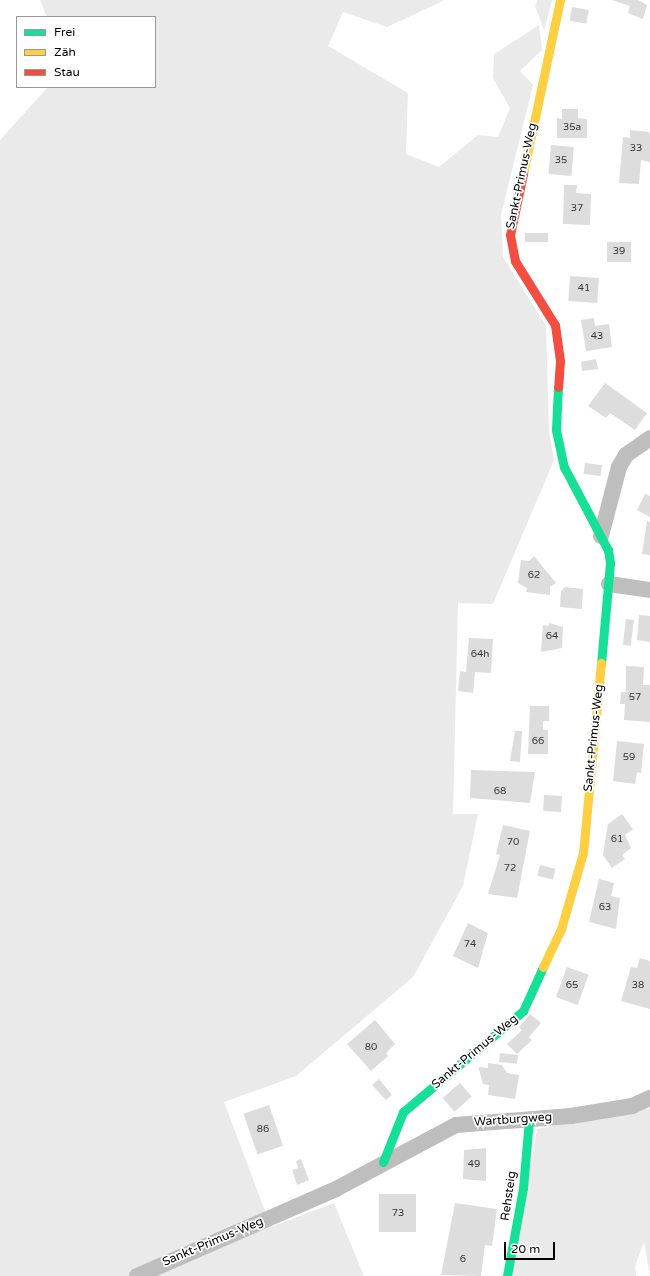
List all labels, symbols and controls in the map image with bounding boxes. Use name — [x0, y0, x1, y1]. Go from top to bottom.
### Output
legend — [16, 16, 156, 88]
text: Frei — [54, 25, 75, 39]
text: Zäh — [54, 45, 76, 59]
text: Stau — [54, 65, 80, 79]
street label: Sankt-Primus-Weg — [504, 122, 540, 230]
house number: 35a — [563, 122, 581, 134]
house number: 33 — [630, 143, 642, 155]
house number: 35 — [555, 155, 567, 167]
house number: 37 — [571, 203, 583, 215]
house number: 39 — [613, 246, 625, 258]
house number: 41 — [578, 283, 590, 295]
house number: 43 — [591, 331, 603, 343]
house number: 62 — [528, 570, 540, 582]
house number: 64 — [546, 631, 558, 643]
house number: 64h — [471, 649, 489, 661]
street label: Sankt-Primus-Weg — [581, 684, 607, 792]
house number: 57 — [629, 692, 641, 704]
house number: 66 — [532, 736, 544, 748]
house number: 59 — [623, 752, 635, 764]
house number: 68 — [494, 786, 506, 798]
house number: 61 — [611, 834, 623, 846]
house number: 70 — [507, 837, 519, 849]
house number: 72 — [504, 863, 516, 875]
house number: 63 — [599, 902, 611, 914]
house number: 74 — [464, 939, 476, 951]
house number: 65 — [566, 980, 578, 992]
house number: 38 — [632, 980, 644, 992]
street label: Sankt-Primus-Weg — [429, 1012, 521, 1092]
house number: 80 — [365, 1042, 377, 1054]
street label: Wartburgweg — [473, 1110, 553, 1130]
house number: 86 — [257, 1124, 269, 1136]
house number: 49 — [468, 1159, 480, 1171]
street label: Rehsteig — [498, 1170, 520, 1222]
house number: 73 — [392, 1208, 404, 1220]
street label: Sankt-Primus-Weg — [161, 1214, 265, 1270]
scale bar — [506, 1234, 557, 1260]
text: 20 m — [511, 1242, 540, 1256]
house number: 6 — [460, 1254, 466, 1266]

